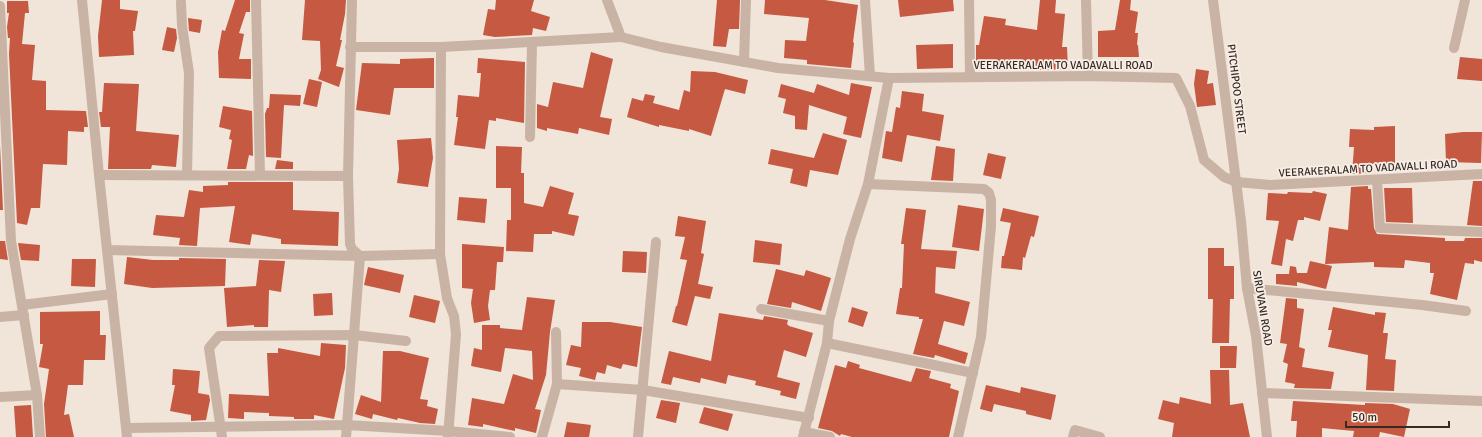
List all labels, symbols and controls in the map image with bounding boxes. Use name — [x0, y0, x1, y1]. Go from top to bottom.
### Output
street label: PITCHIPOO STREET — [1225, 43, 1249, 135]
street label: VEERAKERALAM TO VADAVALLI ROAD — [973, 59, 1153, 72]
street label: VEERAKERALAM TO VADAVALLI ROAD — [1278, 157, 1458, 180]
street label: SIRUVANI ROAD — [1250, 269, 1275, 347]
scale bar — [1346, 403, 1449, 429]
text: 50 m — [1352, 410, 1377, 425]

